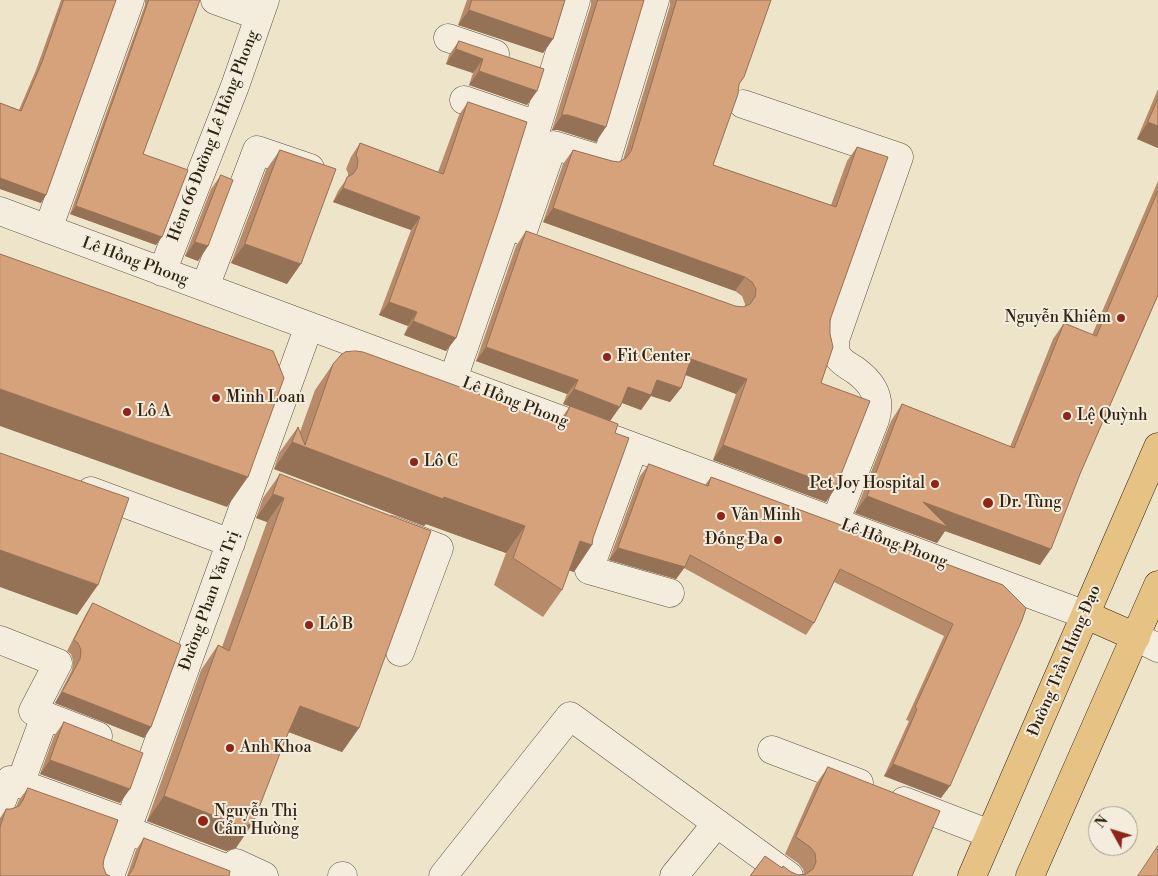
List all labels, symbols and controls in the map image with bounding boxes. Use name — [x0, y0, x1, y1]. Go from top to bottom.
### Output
street label: Hẻm 66 Đường Lê Hồng Phong — [165, 28, 263, 244]
street label: Lê Hồng Phong — [79, 234, 191, 290]
place label: Nguyễn Khiêm — [1005, 308, 1111, 328]
marker: Nguyễn Khiêm — [1115, 312, 1127, 324]
place label: Fit Center — [617, 347, 691, 367]
marker: Fit Center — [601, 351, 613, 363]
street label: Lê Hồng Phong — [459, 374, 571, 432]
place label: Minh Loan — [226, 388, 305, 408]
marker: Minh Loan — [210, 392, 222, 404]
place label: Lô A — [137, 402, 171, 422]
marker: Lô A — [121, 406, 133, 418]
place label: Lệ Quỳnh — [1077, 406, 1147, 426]
marker: Lệ Quỳnh — [1061, 410, 1073, 422]
place label: Lô C — [424, 452, 458, 472]
marker: Lô C — [408, 456, 420, 468]
place label: Pet Joy Hospital — [810, 474, 925, 494]
marker: Pet Joy Hospital — [929, 478, 941, 490]
place label: Dr. Tùng — [999, 493, 1061, 513]
marker: Dr. Tùng — [981, 496, 995, 510]
place label: Vân Minh — [731, 506, 801, 526]
marker: Vân Minh — [715, 510, 727, 522]
street label: Lê Hồng Phong — [838, 516, 950, 572]
street label: Đường Phan Văn Trị — [176, 529, 244, 673]
place label: Đống Đa — [705, 530, 768, 550]
marker: Đống Đa — [772, 534, 784, 546]
street label: Đường Trần Hưng Đạo — [1024, 582, 1106, 740]
place label: Lô B — [319, 615, 353, 635]
marker: Lô B — [303, 619, 315, 631]
place label: Anh Khoa — [240, 738, 312, 758]
marker: Anh Khoa — [224, 742, 236, 754]
place label: Nguyễn Thị Cẩm Hường — [214, 802, 299, 840]
north arrow — [1088, 806, 1138, 856]
text: N — [1092, 812, 1113, 832]
marker: Nguyễn Thị Cẩm Hường — [196, 814, 210, 828]

